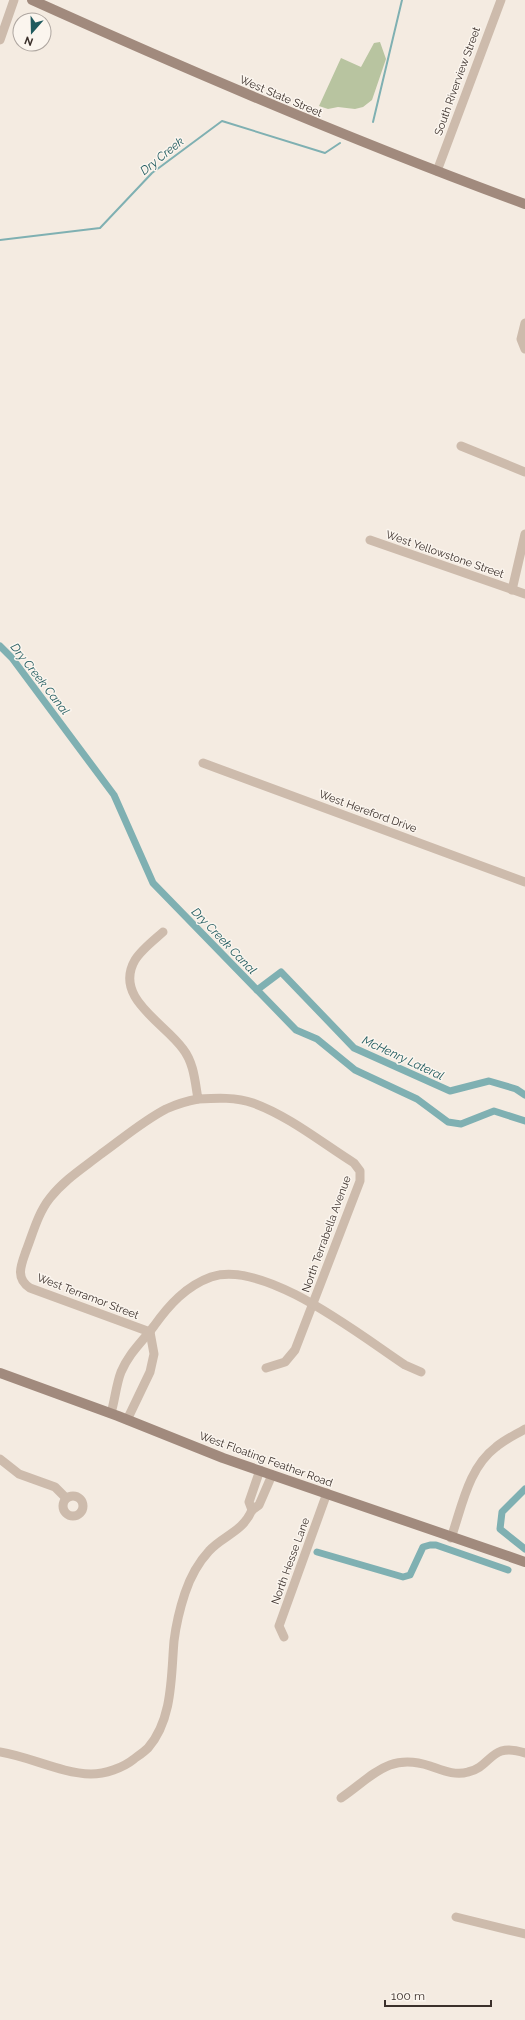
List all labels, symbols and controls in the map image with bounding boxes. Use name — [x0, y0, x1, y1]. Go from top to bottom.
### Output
north arrow — [12, 12, 52, 52]
street label: South Riverview Street — [432, 25, 483, 137]
text: N — [23, 33, 35, 48]
street label: West State Street — [237, 73, 324, 120]
water label: Dry Creek — [137, 134, 187, 178]
street label: West Yellowstone Street — [384, 528, 506, 581]
water label: Dry Creek Canal — [8, 640, 72, 718]
street label: West Hereford Drive — [317, 788, 419, 835]
water label: Dry Creek Canal — [189, 905, 259, 977]
water label: McHenry Lateral — [360, 1033, 446, 1083]
street label: North Terrabella Avenue — [299, 1174, 354, 1294]
street label: West Terramor Street — [35, 1271, 141, 1322]
street label: West Floating Feather Road — [197, 1429, 334, 1490]
street label: North Hesse Lane — [269, 1516, 312, 1606]
scale bar — [385, 1982, 491, 2008]
text: 100 m — [391, 1989, 425, 2003]

